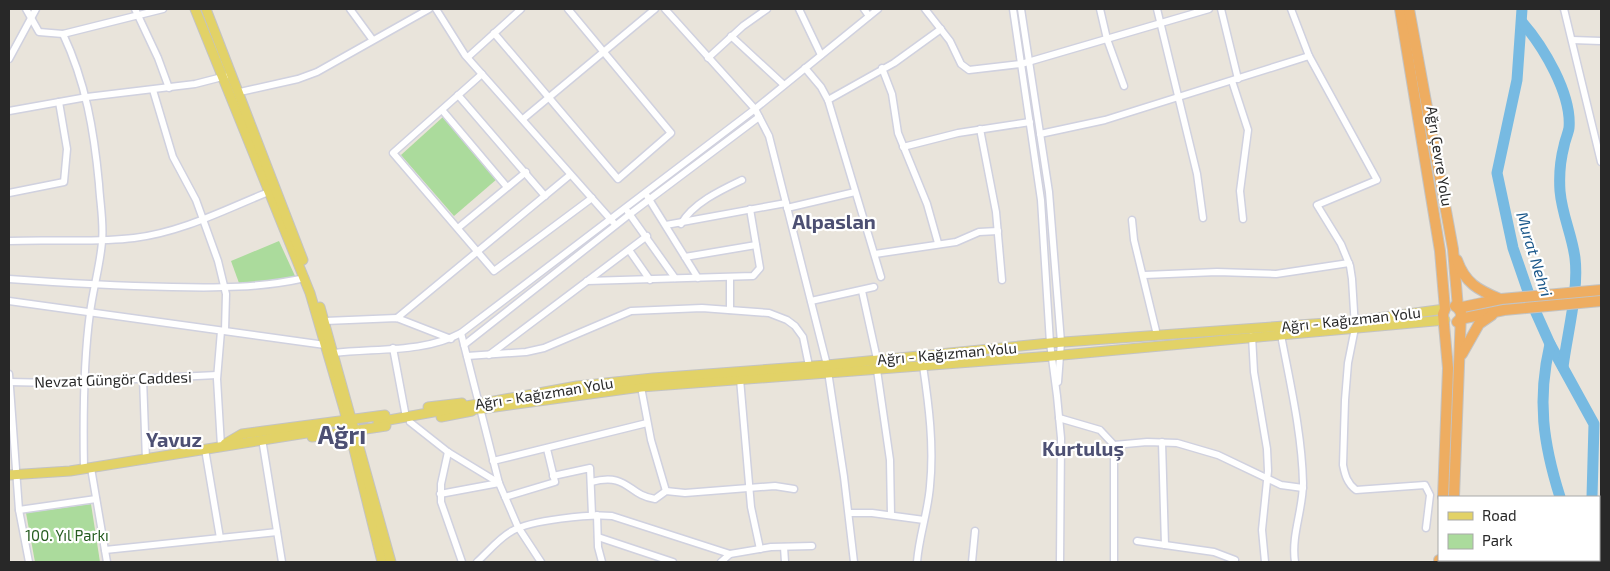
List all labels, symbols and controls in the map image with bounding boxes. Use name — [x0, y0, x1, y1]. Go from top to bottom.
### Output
street label: Ağrı Çevre Yolu — [1422, 105, 1457, 208]
district label: Alpaslan — [792, 209, 876, 233]
water label: Murat Nehri — [1513, 209, 1557, 299]
street label: Ağrı - Kağızman Yolu — [1281, 303, 1421, 335]
street label: Ağrı - Kağızman Yolu — [877, 338, 1017, 368]
street label: Nevzat Güngör Caddesi — [34, 367, 192, 391]
street label: Ağrı - Kağızman Yolu — [474, 373, 614, 413]
district label: Ağrı — [318, 419, 366, 449]
district label: Yavuz — [146, 427, 202, 451]
district label: Kurtuluş — [1042, 436, 1124, 461]
legend — [1438, 496, 1600, 561]
text: Road — [1482, 506, 1517, 524]
park label: 100. Yıl Parkı — [25, 526, 109, 544]
text: Park — [1482, 531, 1513, 549]

